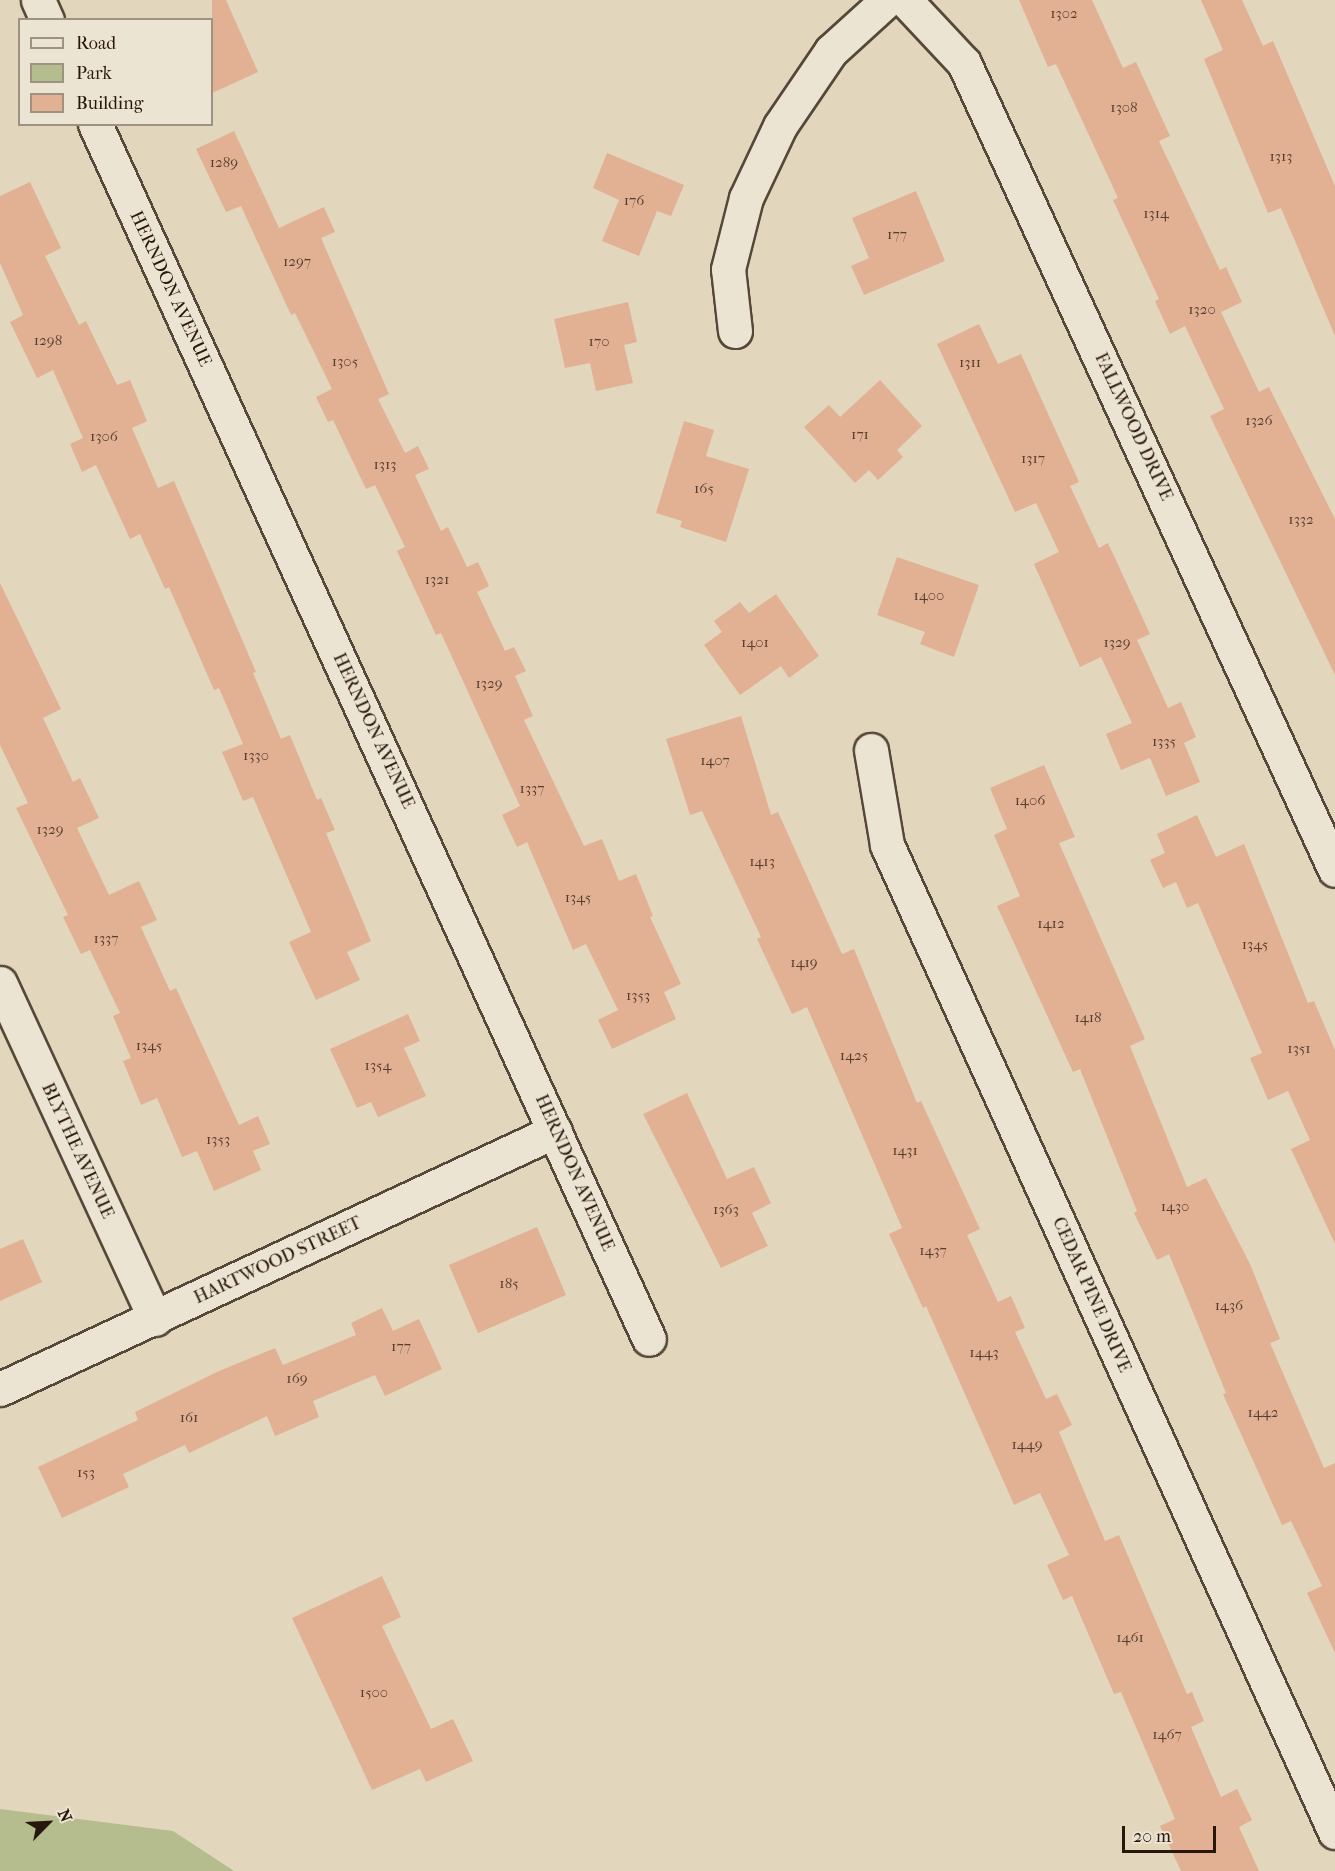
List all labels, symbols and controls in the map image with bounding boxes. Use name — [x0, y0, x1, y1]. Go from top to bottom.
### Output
house number: 1302 — [1050, 5, 1078, 23]
legend — [18, 18, 213, 126]
text: Road — [76, 33, 116, 54]
text: Park — [76, 63, 112, 84]
text: Building — [76, 93, 143, 114]
house number: 1308 — [1110, 99, 1138, 117]
house number: 1313 — [1269, 148, 1293, 166]
house number: 1289 — [210, 154, 238, 172]
house number: 176 — [624, 192, 644, 210]
house number: 1314 — [1143, 205, 1169, 223]
street label: HERNDON AVENUE — [124, 208, 216, 370]
house number: 177 — [887, 226, 907, 244]
house number: 1297 — [283, 253, 311, 271]
house number: 1320 — [1188, 301, 1216, 319]
house number: 1298 — [34, 332, 62, 350]
house number: 170 — [589, 333, 609, 351]
street label: FALLWOOD DRIVE — [1089, 350, 1177, 504]
house number: 1305 — [332, 353, 358, 371]
house number: 1311 — [959, 354, 981, 372]
house number: 1326 — [1245, 412, 1273, 430]
house number: 171 — [851, 426, 869, 444]
house number: 1306 — [90, 428, 118, 446]
house number: 1317 — [1021, 450, 1045, 468]
house number: 1313 — [373, 456, 397, 474]
house number: 165 — [694, 480, 714, 498]
house number: 1332 — [1288, 511, 1314, 529]
house number: 1321 — [425, 571, 449, 589]
house number: 1400 — [914, 587, 944, 605]
house number: 1401 — [741, 634, 769, 652]
house number: 1329 — [1103, 634, 1131, 652]
street label: HERNDON AVENUE — [327, 650, 419, 812]
house number: 1329 — [475, 675, 503, 693]
house number: 1335 — [1152, 733, 1176, 751]
house number: 1330 — [243, 747, 269, 765]
house number: 1407 — [700, 752, 730, 770]
house number: 1337 — [520, 780, 544, 798]
house number: 1406 — [1015, 792, 1045, 810]
house number: 1329 — [36, 821, 64, 839]
house number: 1413 — [749, 853, 775, 871]
house number: 1345 — [565, 889, 591, 907]
house number: 1412 — [1037, 915, 1065, 933]
house number: 1337 — [94, 930, 118, 948]
house number: 1345 — [1242, 936, 1268, 954]
house number: 1419 — [790, 954, 818, 972]
house number: 1353 — [626, 987, 650, 1005]
house number: 1418 — [1074, 1009, 1102, 1027]
house number: 1345 — [136, 1037, 162, 1055]
house number: 1351 — [1287, 1040, 1311, 1058]
house number: 1425 — [840, 1047, 868, 1065]
house number: 1354 — [365, 1057, 391, 1075]
street label: BLYTHE AVENUE — [36, 1080, 118, 1222]
street label: HERNDON AVENUE — [530, 1091, 618, 1255]
house number: 1353 — [206, 1131, 230, 1149]
house number: 1431 — [892, 1142, 918, 1160]
house number: 1430 — [1161, 1198, 1189, 1216]
house number: 1363 — [713, 1201, 739, 1219]
street label: HARTWOOD STREET — [191, 1213, 365, 1309]
street label: CEDAR PINE DRIVE — [1047, 1214, 1135, 1376]
house number: 1437 — [919, 1242, 947, 1260]
house number: 185 — [499, 1275, 519, 1293]
house number: 1436 — [1215, 1297, 1243, 1315]
house number: 177 — [391, 1338, 411, 1356]
house number: 1443 — [969, 1344, 999, 1362]
house number: 169 — [286, 1370, 308, 1388]
house number: 1442 — [1248, 1404, 1278, 1422]
house number: 161 — [180, 1409, 198, 1427]
house number: 1449 — [1011, 1436, 1043, 1454]
house number: 153 — [77, 1464, 95, 1482]
house number: 1461 — [1116, 1629, 1144, 1647]
house number: 1500 — [360, 1684, 388, 1702]
house number: 1467 — [1152, 1726, 1182, 1744]
north arrow — [18, 1793, 78, 1853]
text: N — [54, 1806, 76, 1825]
scale bar — [1125, 1814, 1220, 1852]
text: 20 m — [1133, 1826, 1171, 1847]

